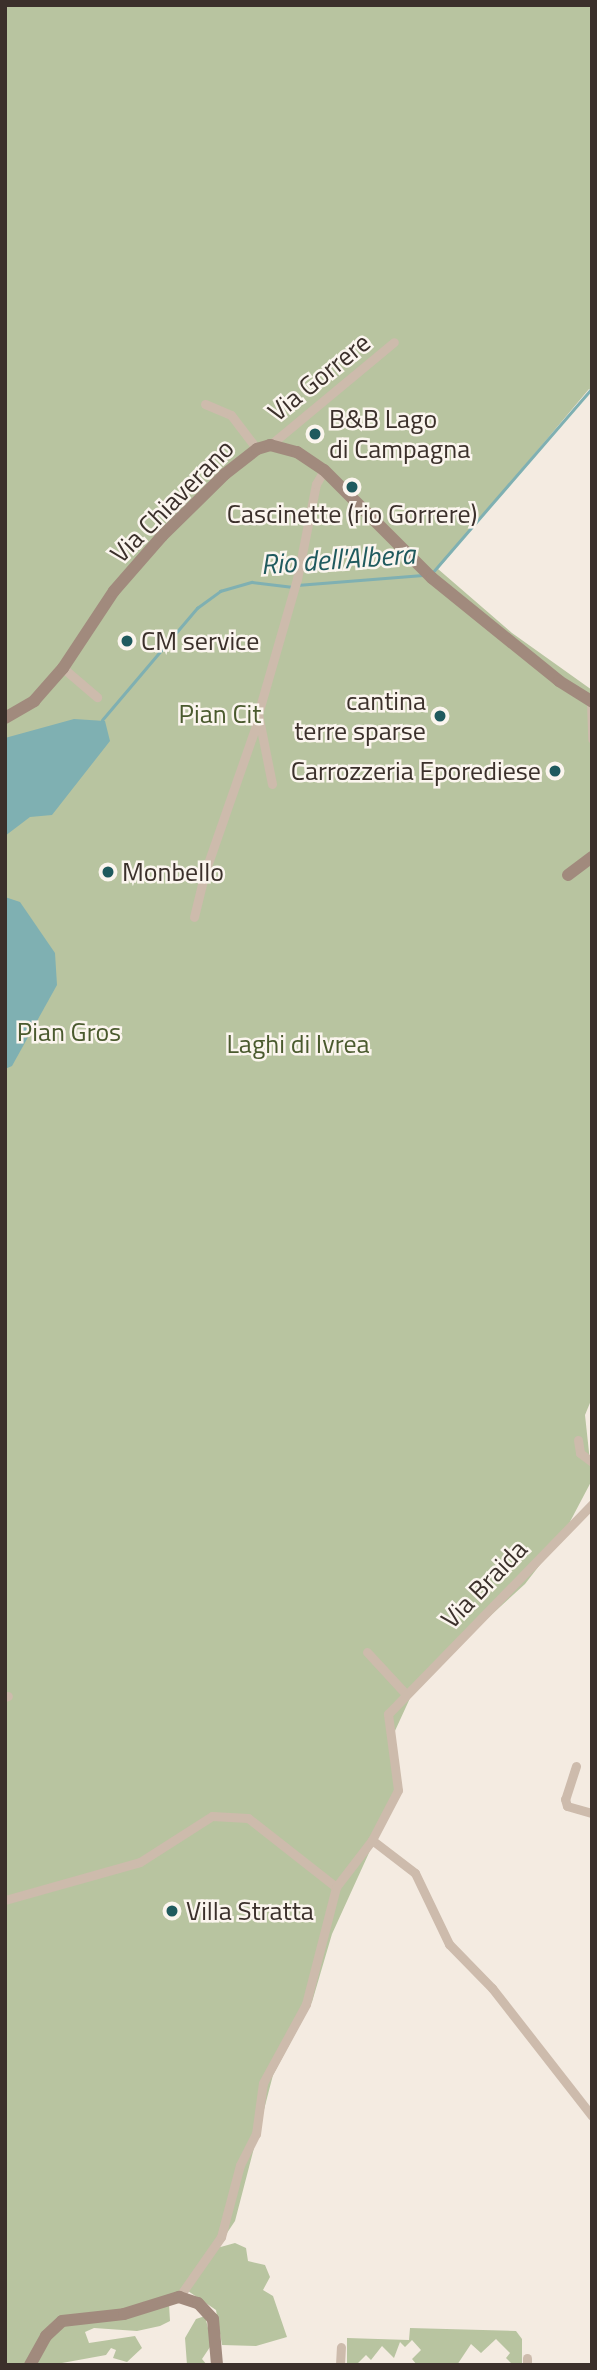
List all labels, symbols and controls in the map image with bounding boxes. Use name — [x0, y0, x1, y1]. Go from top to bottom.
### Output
street label: Via Gorrere — [262, 326, 376, 428]
place label: B&B Lago di Campagna — [329, 403, 470, 464]
marker: B&B Lago di Campagna — [307, 426, 323, 442]
street label: Via Chiaverano — [104, 433, 240, 569]
marker: Cascinette (rio Gorrere) — [344, 479, 360, 495]
place label: Cascinette (rio Gorrere) — [227, 498, 477, 530]
water label: Rio dell'Albera — [260, 537, 416, 581]
place label: CM service — [141, 625, 259, 657]
marker: CM service — [119, 633, 135, 649]
place label: cantina terre sparse — [294, 685, 426, 746]
park label: Pian Cit — [179, 698, 261, 730]
marker: cantina terre sparse — [432, 708, 448, 724]
place label: Carrozzeria Eporediese — [291, 755, 541, 787]
marker: Carrozzeria Eporediese — [547, 763, 563, 779]
place label: Monbello — [122, 856, 224, 888]
marker: Monbello — [100, 864, 116, 880]
park label: Pian Gros — [17, 1016, 121, 1048]
park label: Laghi di Ivrea — [226, 1028, 370, 1060]
street label: Via Braida — [435, 1534, 533, 1634]
place label: Villa Stratta — [186, 1895, 314, 1927]
marker: Villa Stratta — [164, 1903, 180, 1919]

